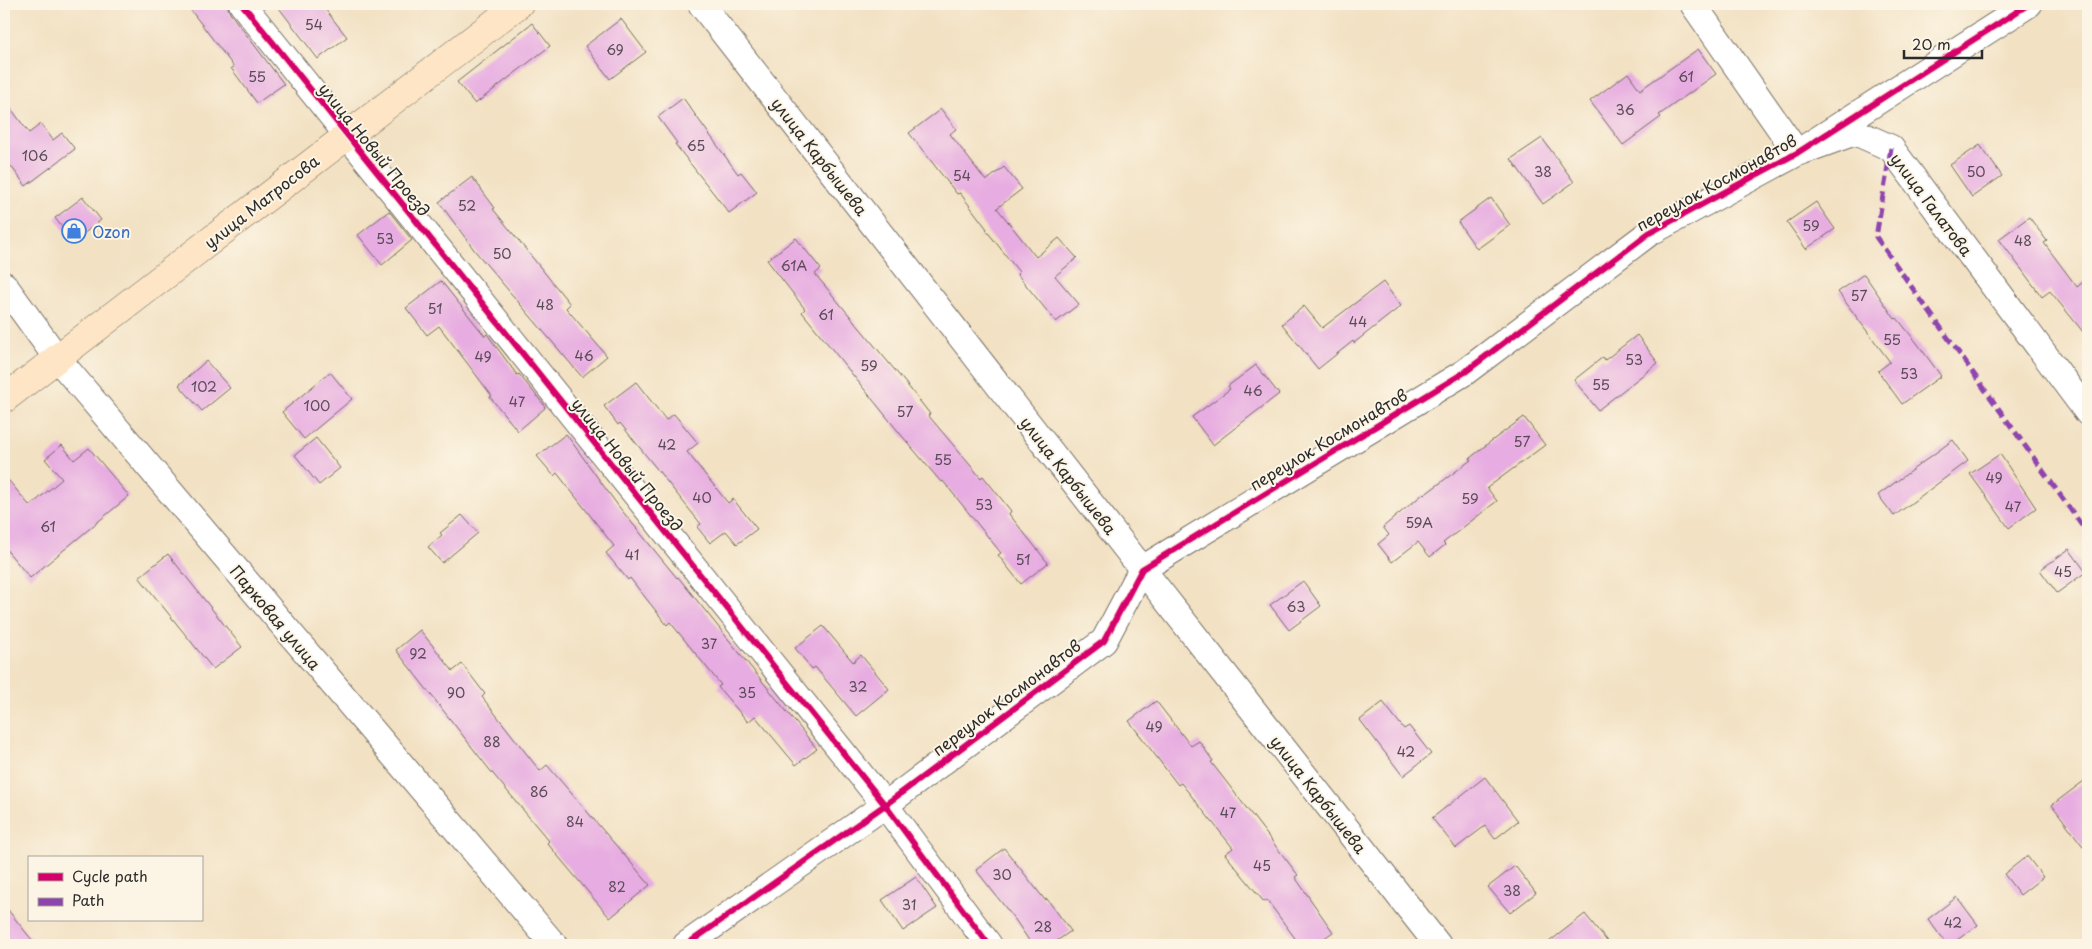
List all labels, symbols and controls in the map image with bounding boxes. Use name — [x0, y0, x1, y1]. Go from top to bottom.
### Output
house number: 54 — [305, 14, 323, 35]
scale bar — [1904, 28, 1982, 60]
text: 20 m — [1912, 32, 1951, 55]
house number: 69 — [606, 39, 624, 60]
house number: 55 — [248, 66, 266, 87]
house number: 61 — [1678, 66, 1694, 87]
street label: улица Новый Проезд — [314, 77, 436, 221]
street label: улица Карбышева — [766, 92, 874, 220]
house number: 36 — [1615, 99, 1635, 120]
street label: переулок Космонавтов — [1631, 128, 1801, 236]
house number: 65 — [687, 135, 705, 156]
house number: 106 — [22, 145, 48, 166]
street label: улица Галатова — [1885, 147, 1979, 261]
street label: улица Матросова — [198, 148, 324, 254]
house number: 38 — [1534, 161, 1552, 182]
house number: 50 — [1966, 161, 1986, 182]
house number: 54 — [953, 165, 971, 186]
house number: 52 — [458, 195, 476, 216]
house number: 59 — [1802, 215, 1820, 236]
shop icon: Ozon — [61, 218, 87, 244]
place label: Ozon — [92, 219, 130, 243]
house number: 53 — [376, 228, 394, 249]
house number: 48 — [2014, 230, 2032, 251]
house number: 50 — [492, 243, 512, 264]
house number: 61А — [781, 255, 807, 276]
house number: 57 — [1851, 285, 1867, 306]
house number: 48 — [536, 294, 554, 315]
house number: 51 — [428, 298, 442, 319]
house number: 61 — [818, 304, 834, 325]
house number: 44 — [1349, 311, 1367, 332]
house number: 55 — [1883, 329, 1901, 350]
house number: 46 — [574, 345, 594, 366]
house number: 49 — [474, 346, 492, 367]
house number: 53 — [1625, 349, 1643, 370]
house number: 59 — [860, 355, 878, 376]
house number: 53 — [1900, 363, 1918, 384]
house number: 55 — [1592, 374, 1610, 395]
house number: 102 — [191, 376, 217, 397]
house number: 46 — [1243, 380, 1263, 401]
street label: переулок Космонавтов — [1244, 382, 1412, 496]
house number: 47 — [509, 391, 526, 412]
street label: улица Новый Проезд — [567, 392, 689, 536]
house number: 100 — [304, 395, 330, 416]
house number: 57 — [897, 401, 913, 422]
street label: улица Карбышева — [1015, 411, 1123, 539]
house number: 57 — [1514, 431, 1530, 452]
house number: 42 — [658, 434, 676, 455]
house number: 55 — [934, 449, 952, 470]
house number: 49 — [1985, 467, 2003, 488]
house number: 40 — [692, 487, 712, 508]
house number: 59 — [1461, 488, 1479, 509]
house number: 53 — [975, 494, 993, 515]
house number: 47 — [2005, 496, 2022, 517]
house number: 59А — [1405, 512, 1433, 533]
house number: 61 — [40, 516, 56, 537]
house number: 41 — [625, 544, 639, 565]
house number: 51 — [1016, 549, 1030, 570]
street label: Парковая улица — [225, 559, 327, 675]
house number: 45 — [2054, 561, 2072, 582]
house number: 63 — [1287, 596, 1305, 617]
house number: 37 — [701, 633, 718, 654]
street label: переулок Космонавтов — [927, 633, 1085, 761]
house number: 92 — [409, 643, 427, 664]
house number: 32 — [849, 676, 867, 697]
house number: 90 — [447, 682, 465, 703]
house number: 35 — [738, 682, 756, 703]
house number: 49 — [1145, 716, 1163, 737]
street label: улица Карбышева — [1265, 730, 1373, 858]
house number: 88 — [483, 731, 501, 752]
house number: 42 — [1397, 741, 1415, 762]
house number: 86 — [530, 781, 548, 802]
house number: 47 — [1220, 802, 1237, 823]
house number: 84 — [566, 811, 584, 832]
house number: 45 — [1253, 855, 1271, 876]
legend — [28, 856, 202, 922]
text: Cycle path — [72, 864, 148, 887]
house number: 30 — [992, 864, 1012, 885]
house number: 82 — [608, 876, 626, 897]
house number: 38 — [1503, 880, 1521, 901]
text: Path — [72, 888, 104, 911]
house number: 31 — [902, 894, 916, 915]
house number: 42 — [1944, 912, 1962, 933]
house number: 28 — [1034, 916, 1052, 937]

